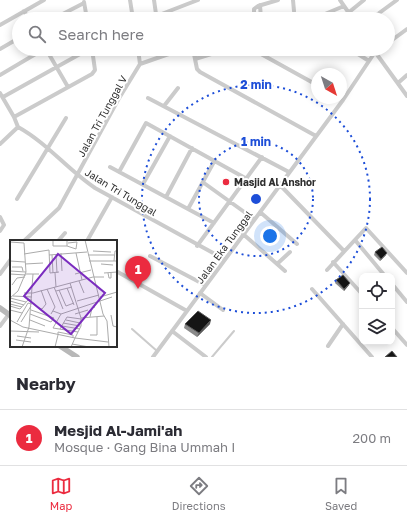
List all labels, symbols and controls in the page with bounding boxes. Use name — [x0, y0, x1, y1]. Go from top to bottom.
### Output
search box — [12, 12, 395, 56]
icon: search — [26, 23, 48, 45]
text: Search here — [58, 25, 144, 43]
north arrow — [311, 68, 347, 104]
street label: Jalan Tri Tunggal V — [75, 73, 129, 159]
text: 2 min — [240, 77, 272, 92]
text: 1 min — [241, 134, 271, 149]
street label: Jalan Tri Tunggal — [83, 166, 159, 218]
place label: Masjid Al Anshor — [234, 176, 316, 188]
marker: Masjid Al Anshor — [221, 177, 231, 187]
centre of rings — [249, 192, 263, 206]
street label: Jalan Eka Tunggal — [194, 208, 254, 286]
your location — [260, 226, 280, 246]
inset map — [10, 240, 117, 347]
pin: 1 — [125, 256, 151, 289]
map controls — [359, 273, 395, 345]
button: locate — [359, 273, 395, 309]
button: layers — [359, 309, 395, 345]
text: Nearby — [16, 373, 76, 394]
text: Mesjid Al-Jami'ah — [54, 421, 182, 439]
text: 1 — [26, 430, 32, 446]
text: 200 m — [353, 430, 391, 446]
text: Mosque · Gang Bina Ummah I — [54, 439, 235, 455]
tab: Map — [50, 475, 72, 512]
tab: Directions — [172, 475, 226, 512]
tab: Saved — [325, 475, 357, 512]

